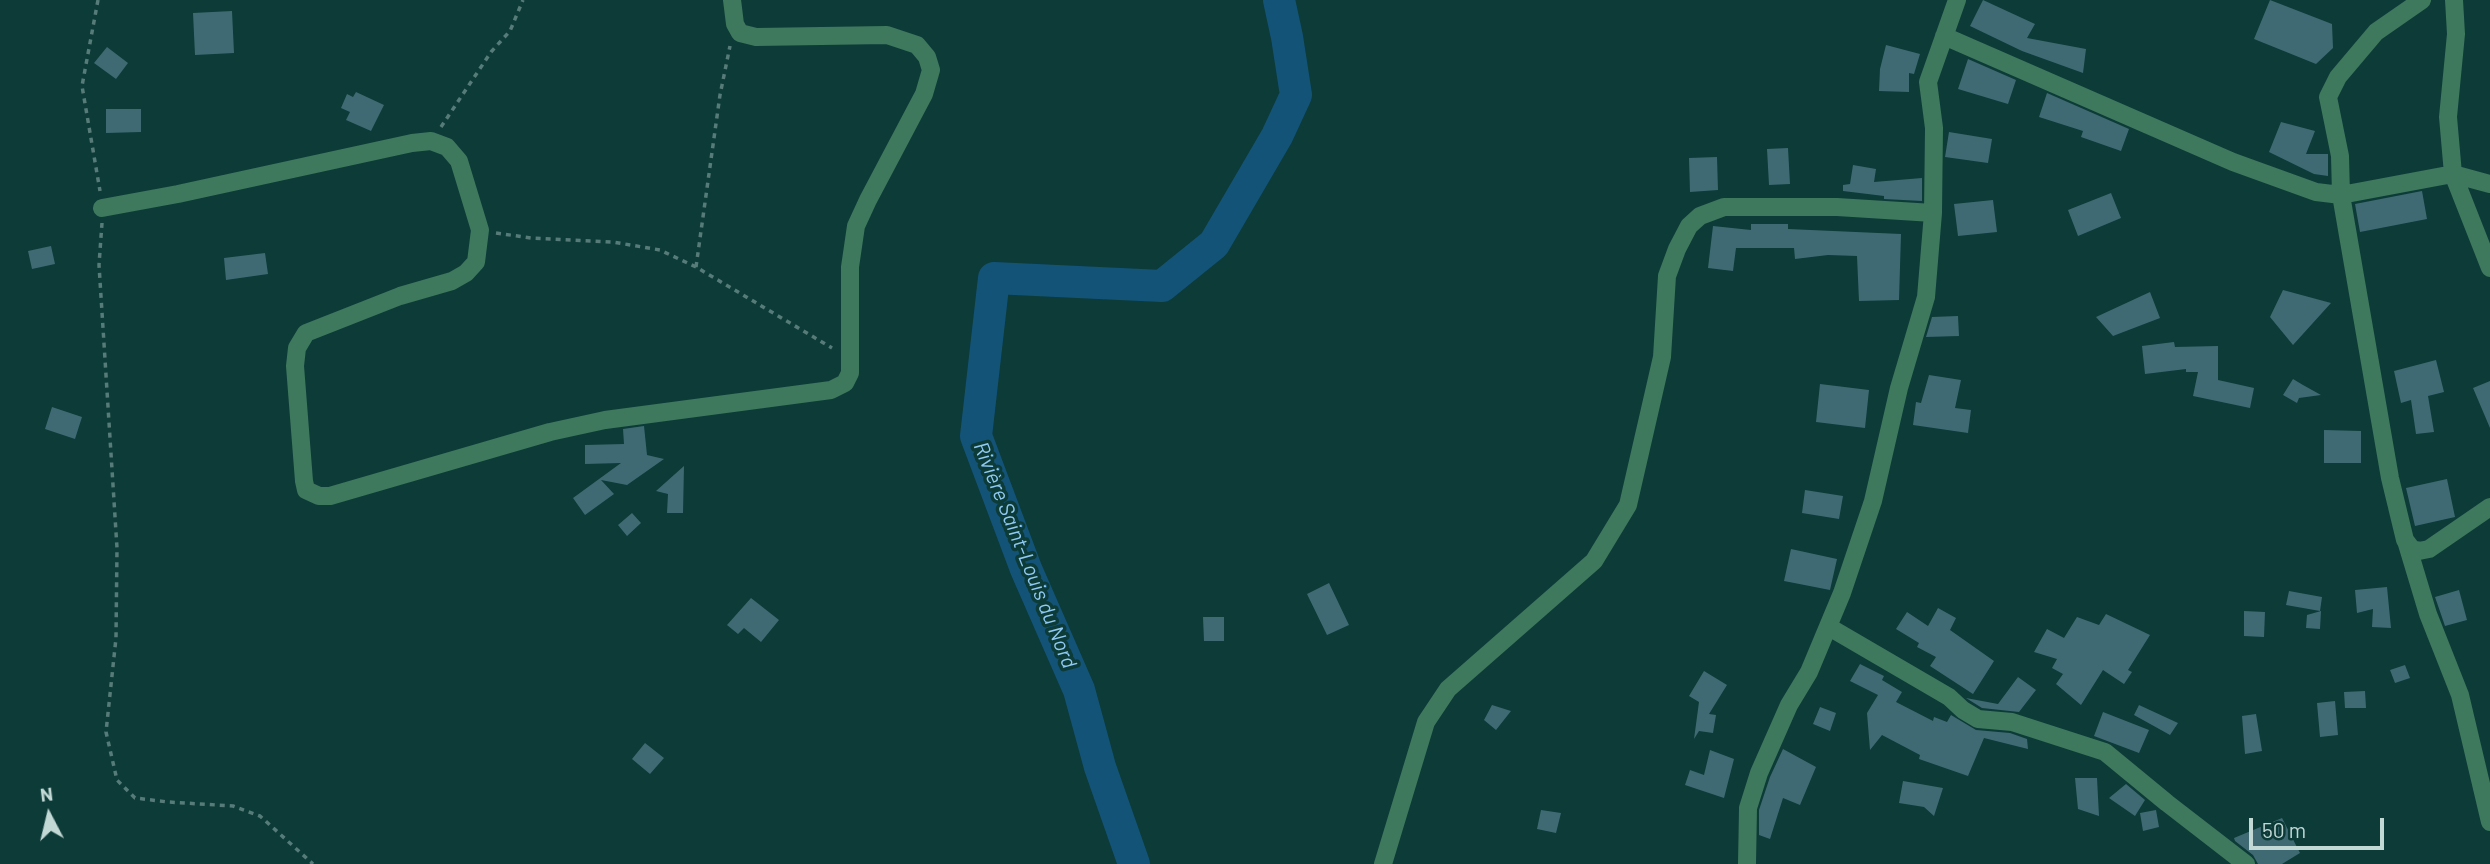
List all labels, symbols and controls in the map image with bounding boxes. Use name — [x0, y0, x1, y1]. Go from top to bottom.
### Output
water label: Rivière Saint-Louis du Nord — [968, 438, 1082, 672]
north arrow — [14, 780, 84, 850]
text: N — [39, 781, 54, 806]
scale bar — [2252, 804, 2387, 848]
text: 50 m — [2262, 817, 2306, 842]

